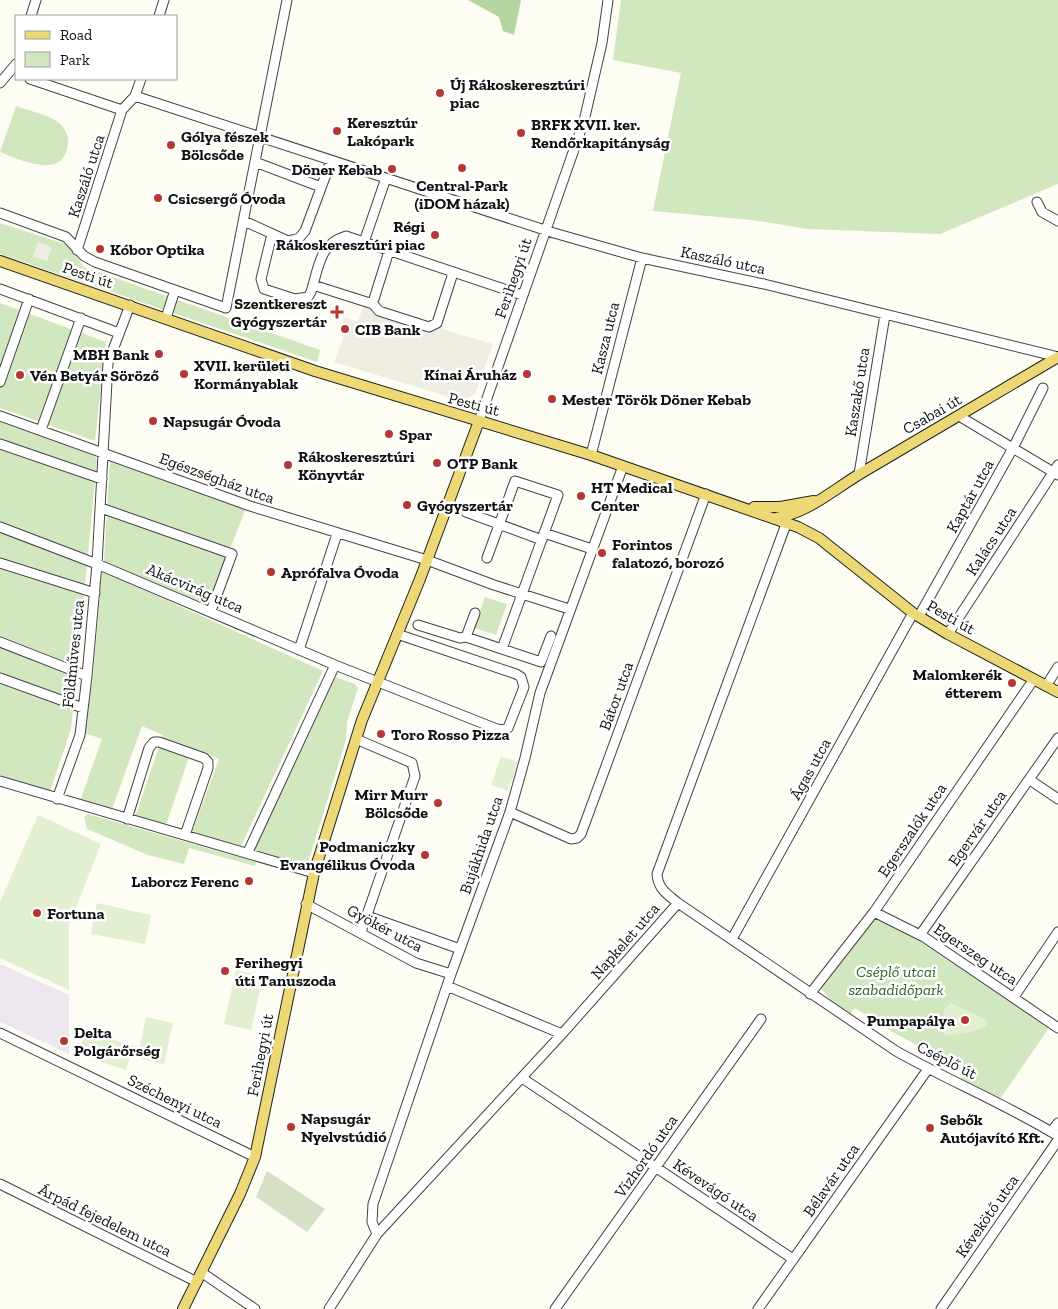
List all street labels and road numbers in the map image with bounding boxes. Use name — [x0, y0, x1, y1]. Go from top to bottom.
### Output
street label: Kaszáló utca — [64, 132, 108, 220]
street label: Ferihegyi út — [490, 235, 536, 321]
street label: Kaszáló utca — [679, 242, 767, 278]
street label: Pesti út — [60, 257, 116, 293]
street label: Kasza utca — [587, 300, 623, 376]
street label: Kaszakő utca — [841, 346, 873, 438]
street label: Pesti út — [446, 388, 502, 420]
street label: Csabai út — [899, 390, 965, 438]
street label: Egészségház utca — [157, 448, 277, 508]
street label: Kaptár utca — [942, 456, 998, 536]
street label: Kalács utca — [962, 503, 1020, 579]
street label: Akácvirág utca — [144, 559, 247, 617]
street label: Pesti út — [924, 596, 978, 638]
street label: Földműves utca — [58, 599, 88, 709]
street label: Bátor utca — [595, 659, 637, 733]
street label: Ágas utca — [785, 735, 835, 803]
street label: Egerszalók utca — [874, 779, 951, 881]
street label: Egervár utca — [944, 786, 1010, 870]
street label: Bujákhida utca — [455, 793, 507, 896]
street label: Napkelet utca — [587, 899, 663, 983]
street label: Gyökér utca — [344, 900, 426, 956]
street label: Egerszeg utca — [931, 919, 1022, 989]
street label: Ferihegyi út — [243, 1012, 277, 1098]
street label: Cséplő út — [914, 1037, 980, 1083]
street label: Széchenyi utca — [125, 1070, 225, 1132]
street label: Vízhordó utca — [610, 1111, 682, 1202]
street label: Bélavár utca — [799, 1140, 863, 1220]
street label: Kévevágó utca — [670, 1154, 762, 1226]
street label: Kévekötő utca — [952, 1171, 1023, 1261]
street label: Árpád fejedelem utca — [35, 1180, 175, 1261]

